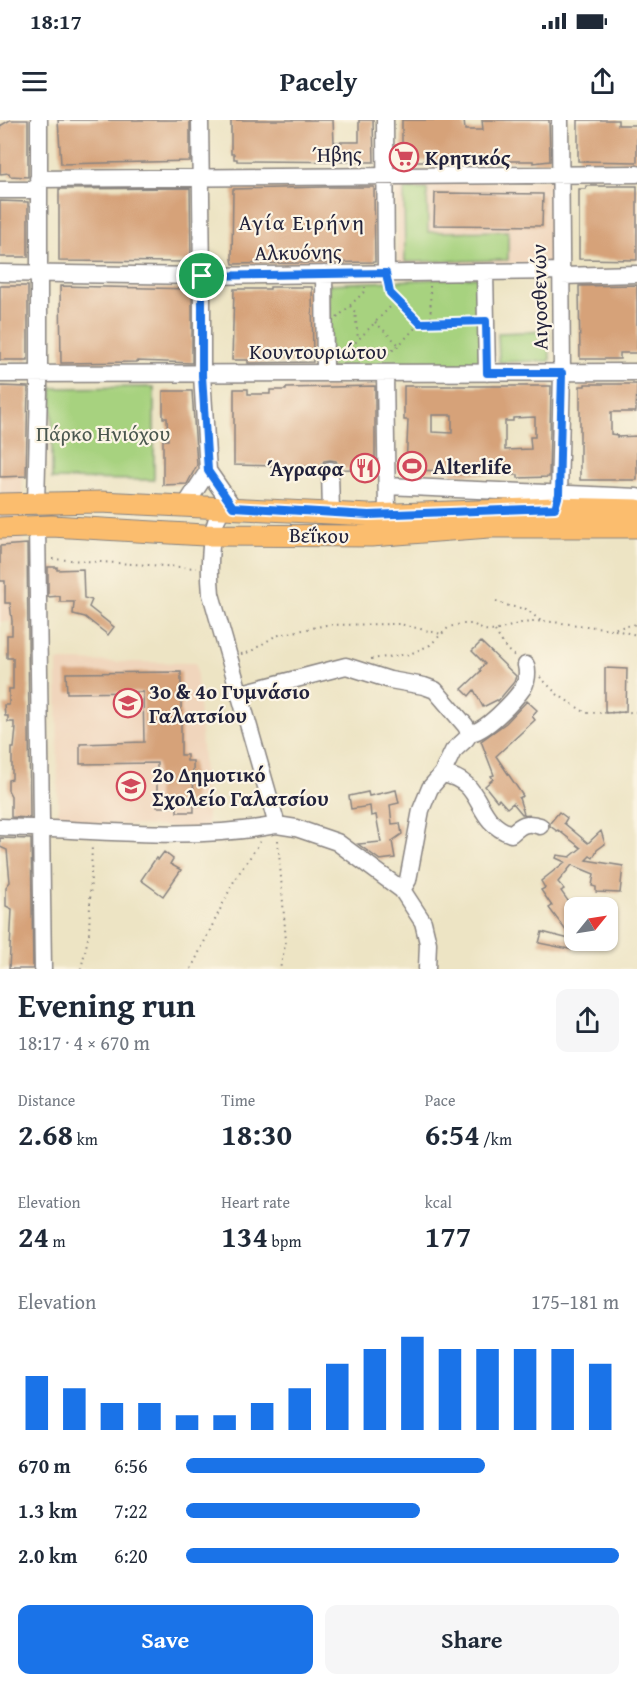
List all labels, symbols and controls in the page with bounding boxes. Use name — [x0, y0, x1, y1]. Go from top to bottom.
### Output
text: 18:17 — [30, 5, 82, 37]
text: Pacely — [280, 61, 357, 101]
icon: menu — [18, 65, 51, 98]
icon: share — [586, 65, 619, 98]
street label: Ήβης — [312, 138, 362, 170]
supermarket icon: Κρητικός — [388, 141, 420, 173]
place label: Κρητικός — [425, 142, 511, 173]
district label: Αγία Ειρήνη — [239, 206, 365, 238]
street label: Αλκυόνης — [254, 236, 342, 268]
street label: Αιγοσθενών — [523, 243, 555, 350]
pin — [176, 250, 227, 301]
icon: arrive — [185, 259, 218, 292]
street label: Κουντουριώτου — [249, 336, 387, 367]
park label: Πάρκο Ηνιόχου — [36, 418, 170, 449]
sports icon: Alterlife — [396, 450, 428, 482]
place label: Alterlife — [433, 451, 512, 482]
restaurant icon: Άγραφα — [349, 452, 381, 484]
place label: Άγραφα — [267, 453, 344, 484]
street label: Βεΐκου — [289, 519, 349, 551]
place label: 3ο & 4ο Γυμνάσιο Γαλατσίου — [149, 676, 310, 731]
school or university icon: 3ο & 4ο Γυμνάσιο Γαλατσίου — [112, 687, 144, 719]
place label: 2ο Δημοτικό Σχολείο Γαλατσίου — [152, 759, 329, 814]
school or university icon: 2ο Δημοτικό Σχολείο Γαλατσίου — [115, 770, 147, 802]
north arrow — [564, 897, 618, 951]
map controls — [564, 897, 618, 951]
text: Evening run — [18, 981, 195, 1029]
button: share — [556, 989, 619, 1052]
text: 18:17 · 4 × 670 m — [18, 1028, 150, 1057]
text: Distance — [18, 1088, 75, 1112]
text: Time — [221, 1088, 255, 1112]
text: Pace — [425, 1088, 455, 1112]
text: 2.68 — [18, 1112, 73, 1156]
text: 18:30 — [221, 1112, 292, 1156]
text: 6:54 — [425, 1112, 480, 1156]
text: km — [73, 1127, 98, 1151]
text: /km — [480, 1127, 512, 1151]
text: Elevation — [18, 1190, 81, 1214]
text: Heart rate — [221, 1190, 290, 1214]
text: kcal — [425, 1190, 452, 1214]
text: 24 — [18, 1214, 49, 1258]
text: 134 — [221, 1214, 268, 1258]
text: 177 — [425, 1214, 471, 1258]
text: m — [49, 1229, 66, 1253]
text: bpm — [268, 1229, 301, 1253]
text: Elevation — [18, 1287, 96, 1316]
text: 175–181 m — [531, 1287, 619, 1316]
text: 670 m — [18, 1451, 71, 1480]
text: 6:56 — [114, 1451, 148, 1480]
text: 1.3 km — [18, 1496, 77, 1525]
text: 7:22 — [114, 1496, 148, 1525]
text: 2.0 km — [18, 1541, 77, 1570]
text: 6:20 — [114, 1541, 148, 1570]
button: Save — [18, 1605, 313, 1674]
button: Share — [325, 1605, 619, 1674]

